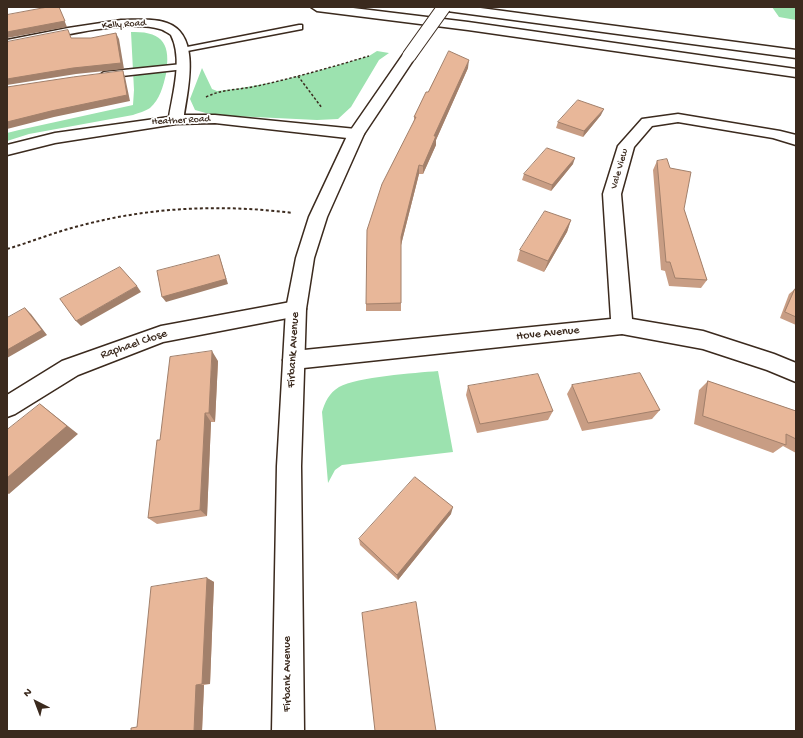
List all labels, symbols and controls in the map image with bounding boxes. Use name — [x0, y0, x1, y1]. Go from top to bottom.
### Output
street label: Kelly Road — [102, 17, 146, 33]
street label: Heather Road — [151, 113, 211, 129]
street label: Vale View — [609, 147, 631, 191]
street label: Firbank Avenue — [285, 312, 303, 388]
street label: Hove Avenue — [516, 324, 580, 344]
street label: Raphael Close — [99, 327, 169, 363]
street label: Firbank Avenue — [281, 636, 295, 712]
north arrow — [16, 682, 56, 722]
text: N — [21, 686, 35, 700]

